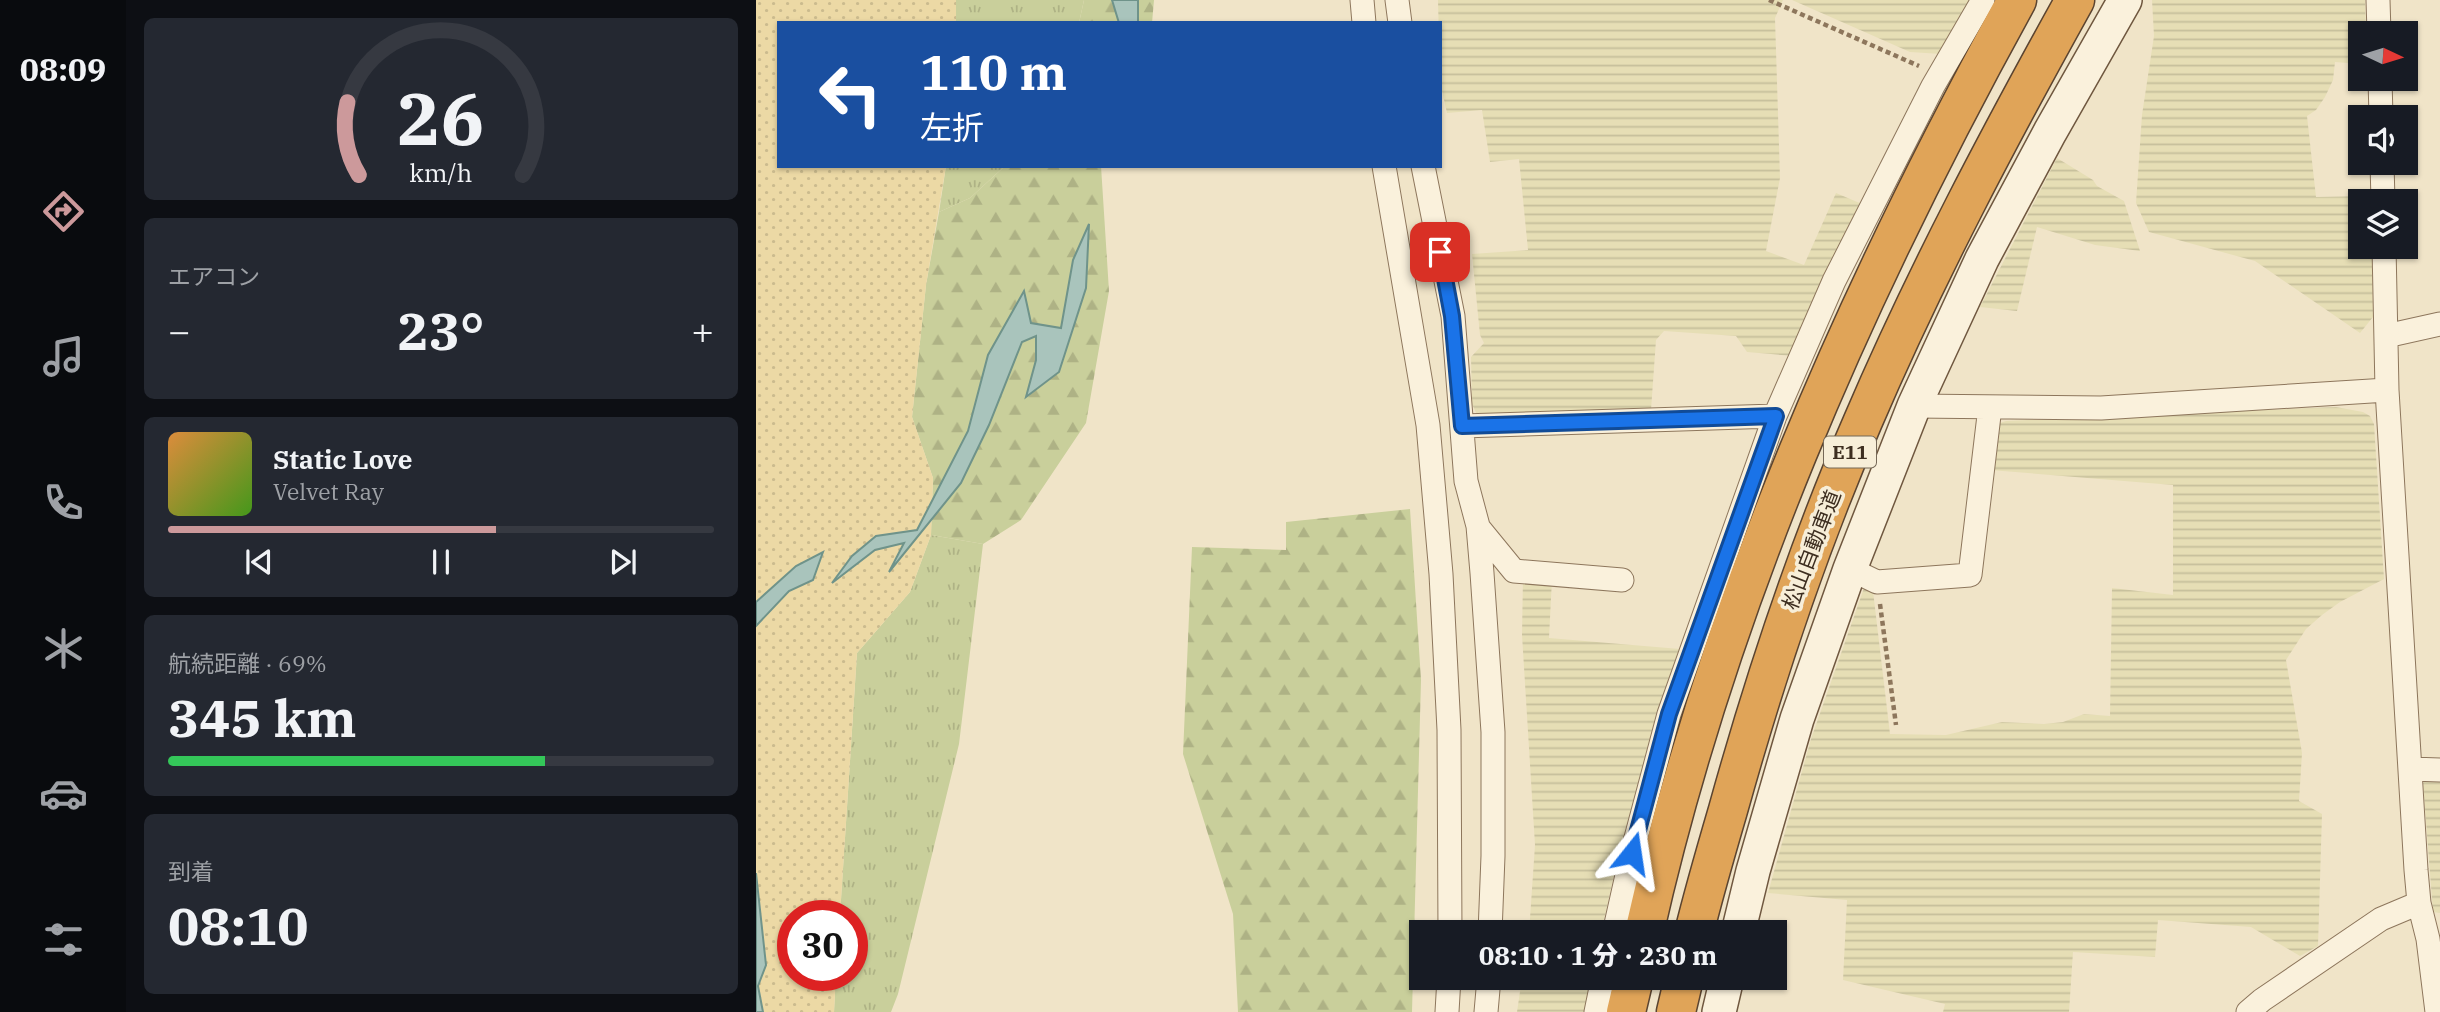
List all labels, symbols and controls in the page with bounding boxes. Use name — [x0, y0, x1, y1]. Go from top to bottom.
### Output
north arrow — [2348, 21, 2418, 91]
map controls — [2348, 21, 2418, 259]
text: 110 m — [920, 40, 1067, 103]
text: 08:09 — [20, 48, 106, 90]
icon: left — [805, 49, 896, 140]
text: 26 — [397, 70, 485, 165]
button: sound — [2348, 105, 2418, 175]
text: 左折 — [920, 106, 984, 148]
text: km/h — [409, 156, 473, 189]
icon: directions — [39, 187, 88, 236]
button: layers — [2348, 189, 2418, 259]
pin — [1410, 222, 1470, 282]
icon: arrive — [1421, 233, 1459, 271]
text: エアコン — [168, 261, 260, 291]
text: 23° — [398, 297, 484, 364]
text: − — [168, 306, 191, 355]
text: + — [691, 306, 714, 355]
icon: music — [39, 332, 88, 381]
road number: E11 — [1824, 436, 1876, 467]
text: Static Love — [273, 442, 412, 476]
text: Velvet Ray — [273, 476, 384, 506]
icon: phone — [39, 478, 88, 527]
street label: 松山自動車道 — [1775, 486, 1847, 613]
icon: previous — [240, 543, 278, 581]
icon: pause — [422, 543, 460, 581]
icon: next — [604, 543, 642, 581]
icon: climate — [39, 624, 88, 673]
text: 航続距離 · 69% — [168, 648, 327, 678]
text: 345 km — [168, 684, 357, 751]
icon: car — [39, 769, 88, 818]
position arrow — [1595, 816, 1669, 890]
text: 到着 — [168, 856, 214, 886]
text: 08:10 — [168, 892, 309, 959]
speed limit sign: 30 — [777, 900, 868, 991]
icon: filters — [39, 915, 88, 964]
text: 08:10 · 1 分 · 230 m — [1479, 938, 1717, 972]

